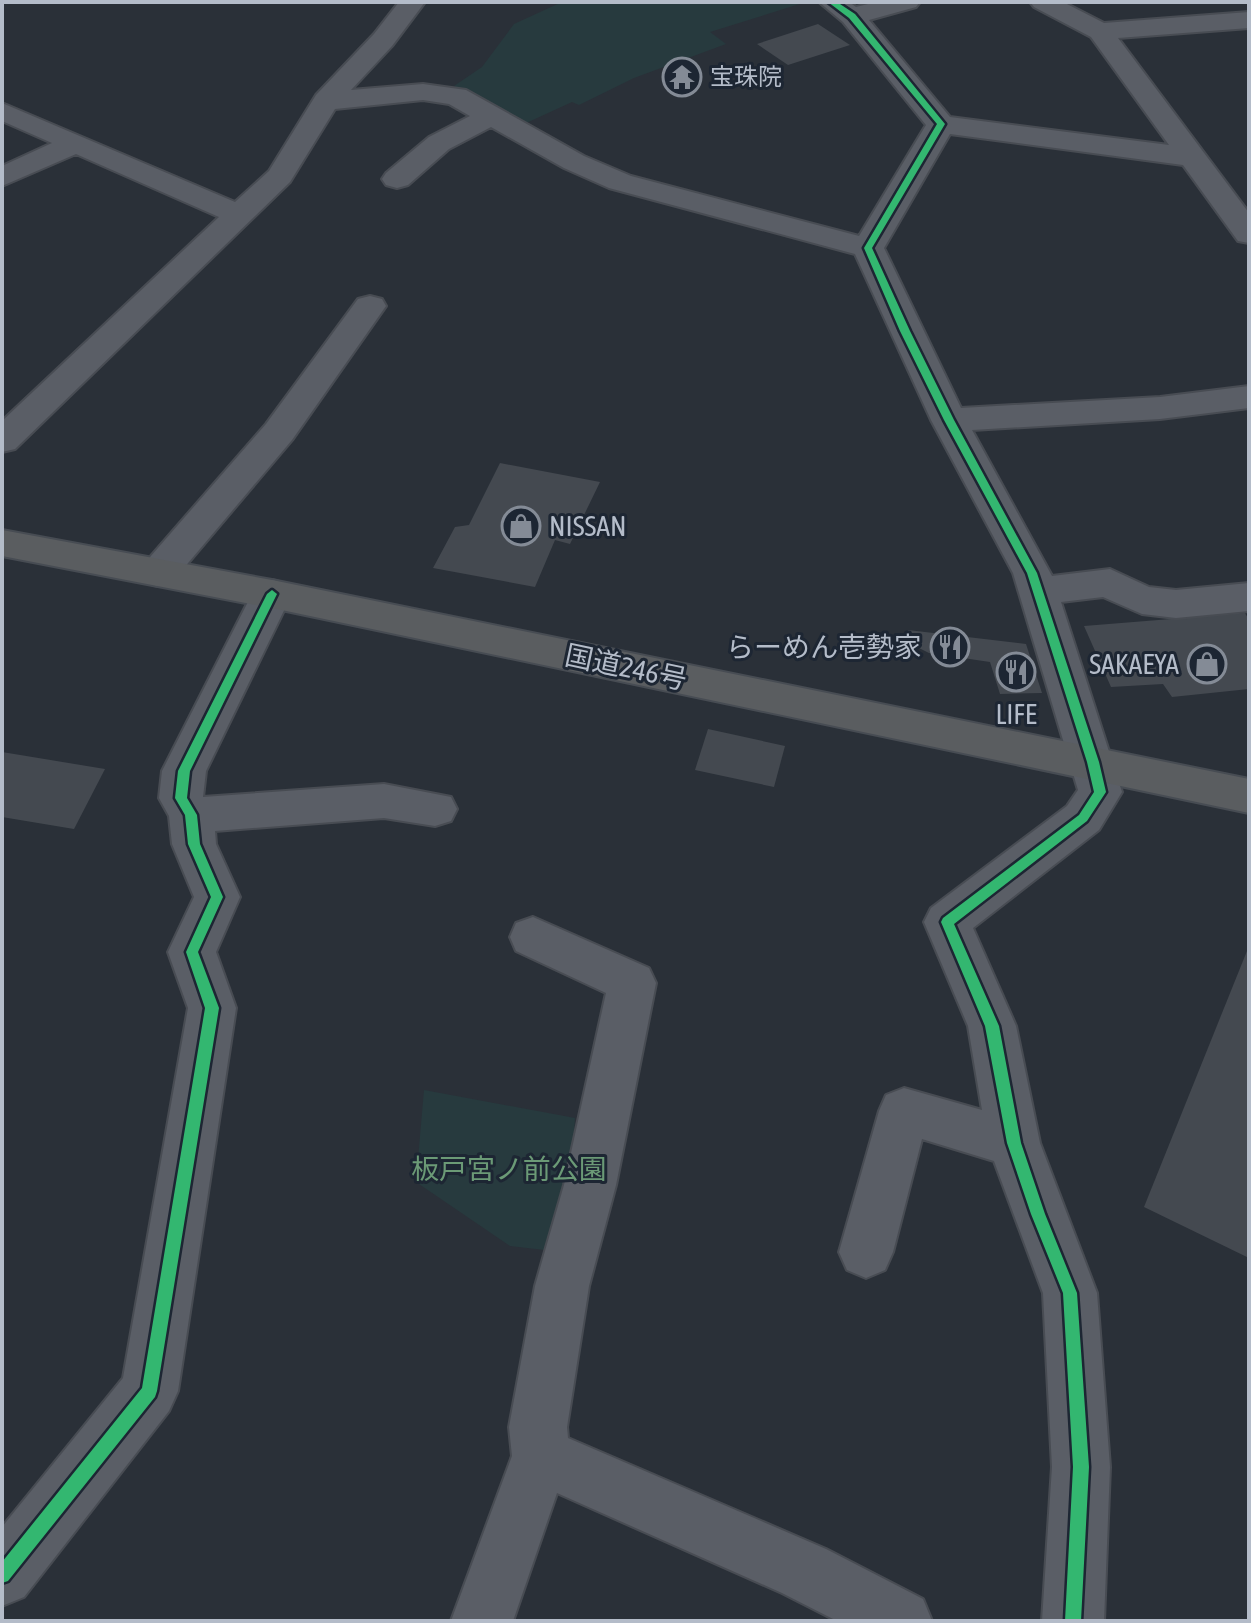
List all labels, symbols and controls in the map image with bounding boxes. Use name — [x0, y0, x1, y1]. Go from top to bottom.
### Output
temple icon: 宝珠院 — [661, 56, 703, 98]
place label: 宝珠院 — [710, 63, 782, 90]
shop icon: NISSAN — [500, 505, 542, 547]
place label: NISSAN — [549, 510, 626, 542]
restaurant icon: らーめん壱勢家 — [929, 626, 971, 668]
place label: らーめん壱勢家 — [726, 631, 922, 663]
street label: 国道246号 — [562, 639, 690, 695]
shop icon: SAKAEYA — [1186, 643, 1228, 685]
place label: SAKAEYA — [1089, 648, 1179, 680]
restaurant icon: LIFE — [995, 651, 1037, 693]
place label: LIFE — [995, 698, 1037, 730]
park label: 板戸宮ノ前公園 — [411, 1153, 607, 1185]

